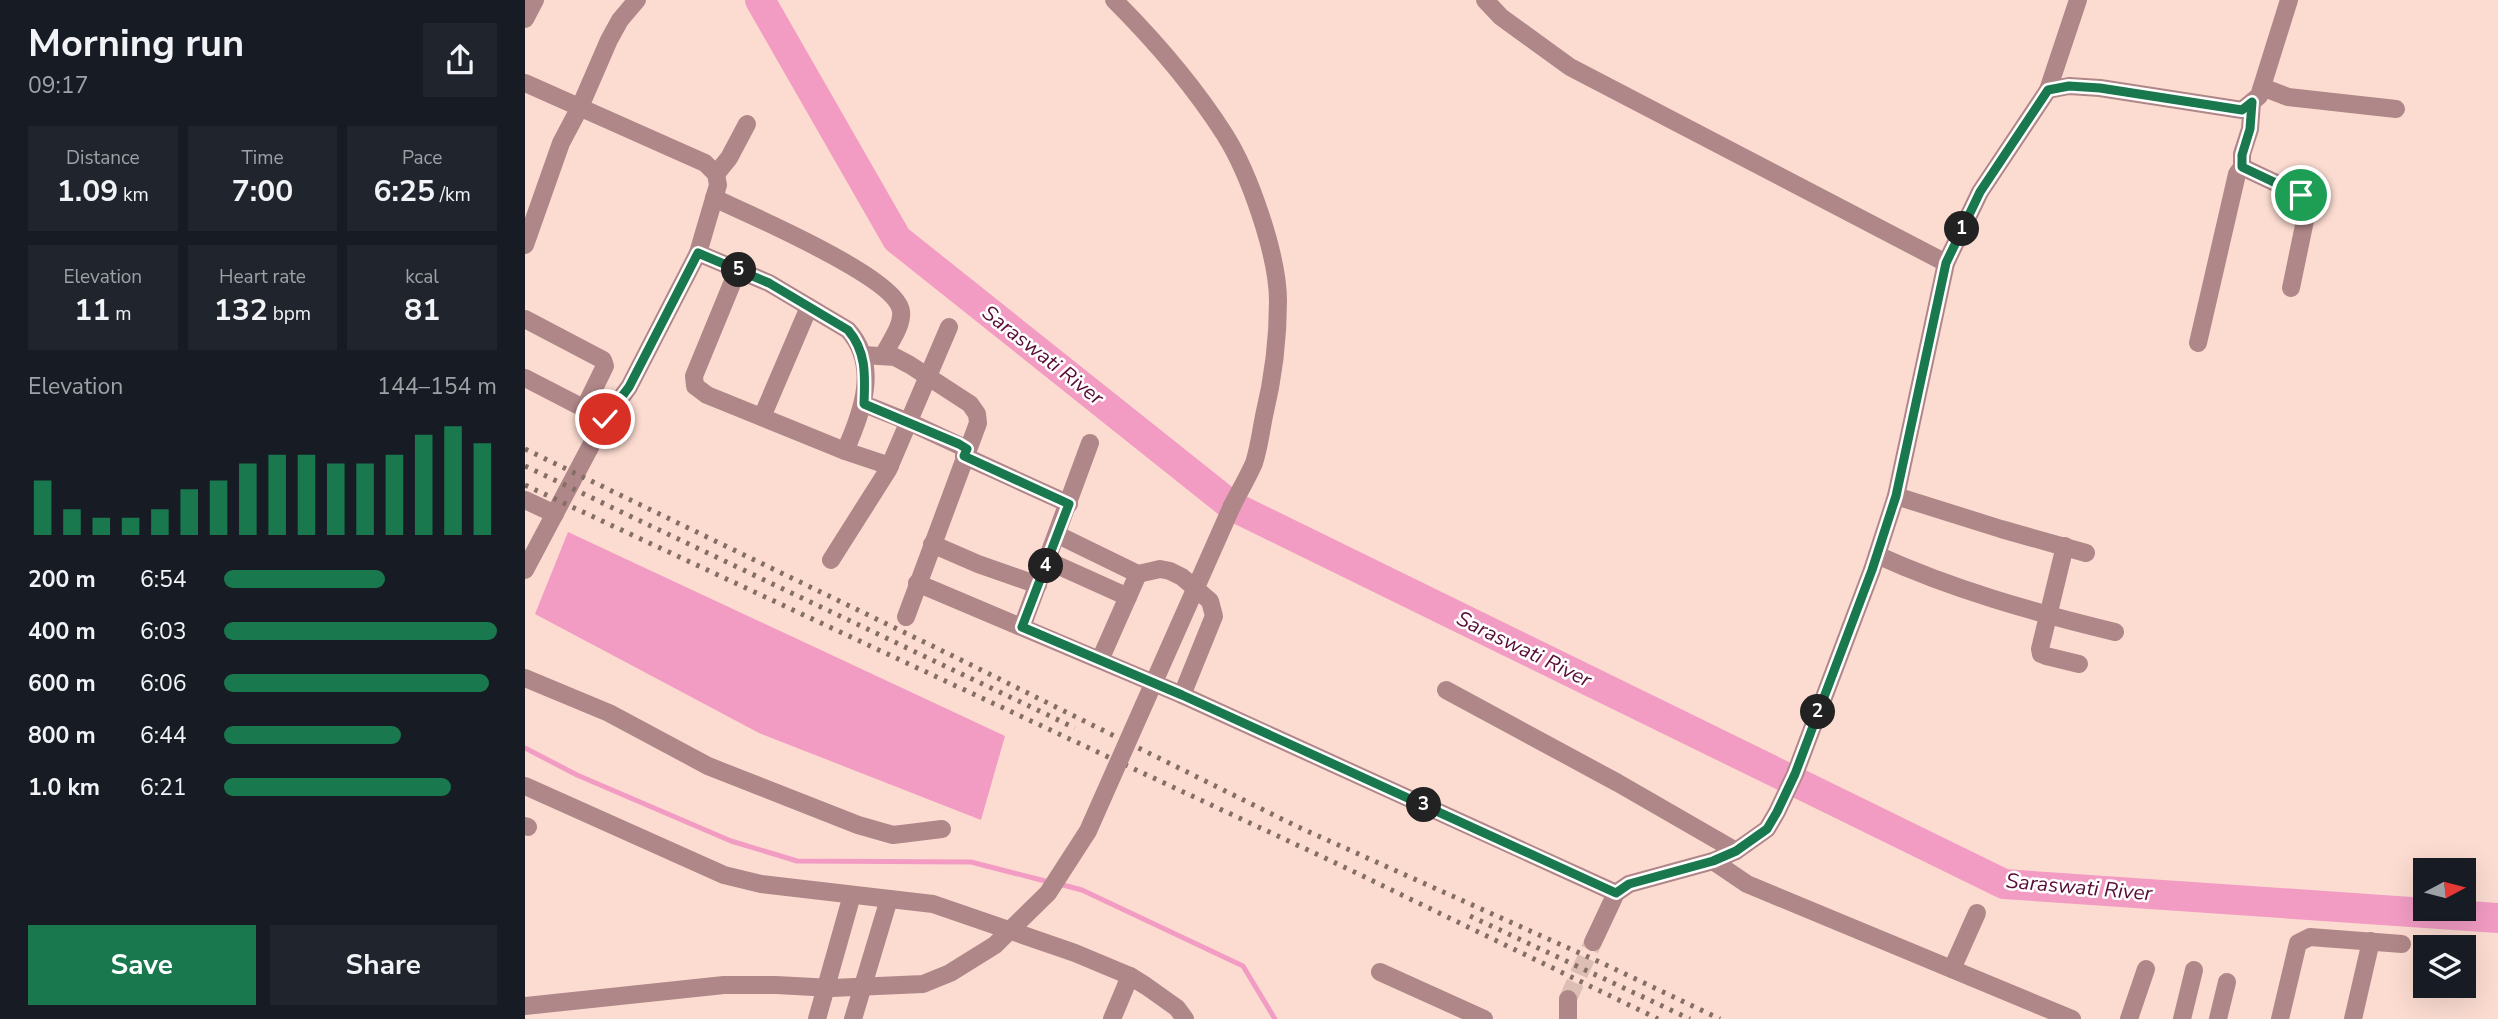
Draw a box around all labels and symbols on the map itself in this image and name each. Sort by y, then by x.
pin [2271,165,2331,225]
pin: 1 [1945,212,1979,246]
pin: 5 [721,252,757,288]
water label: Saraswati River [976,299,1110,412]
pin [575,389,635,449]
pin: 4 [1029,548,1063,584]
water label: Saraswati River [1452,604,1597,694]
pin: 2 [1801,694,1835,730]
pin: 3 [1406,788,1441,822]
north arrow [2413,858,2476,920]
water label: Saraswati River [2005,867,2154,907]

